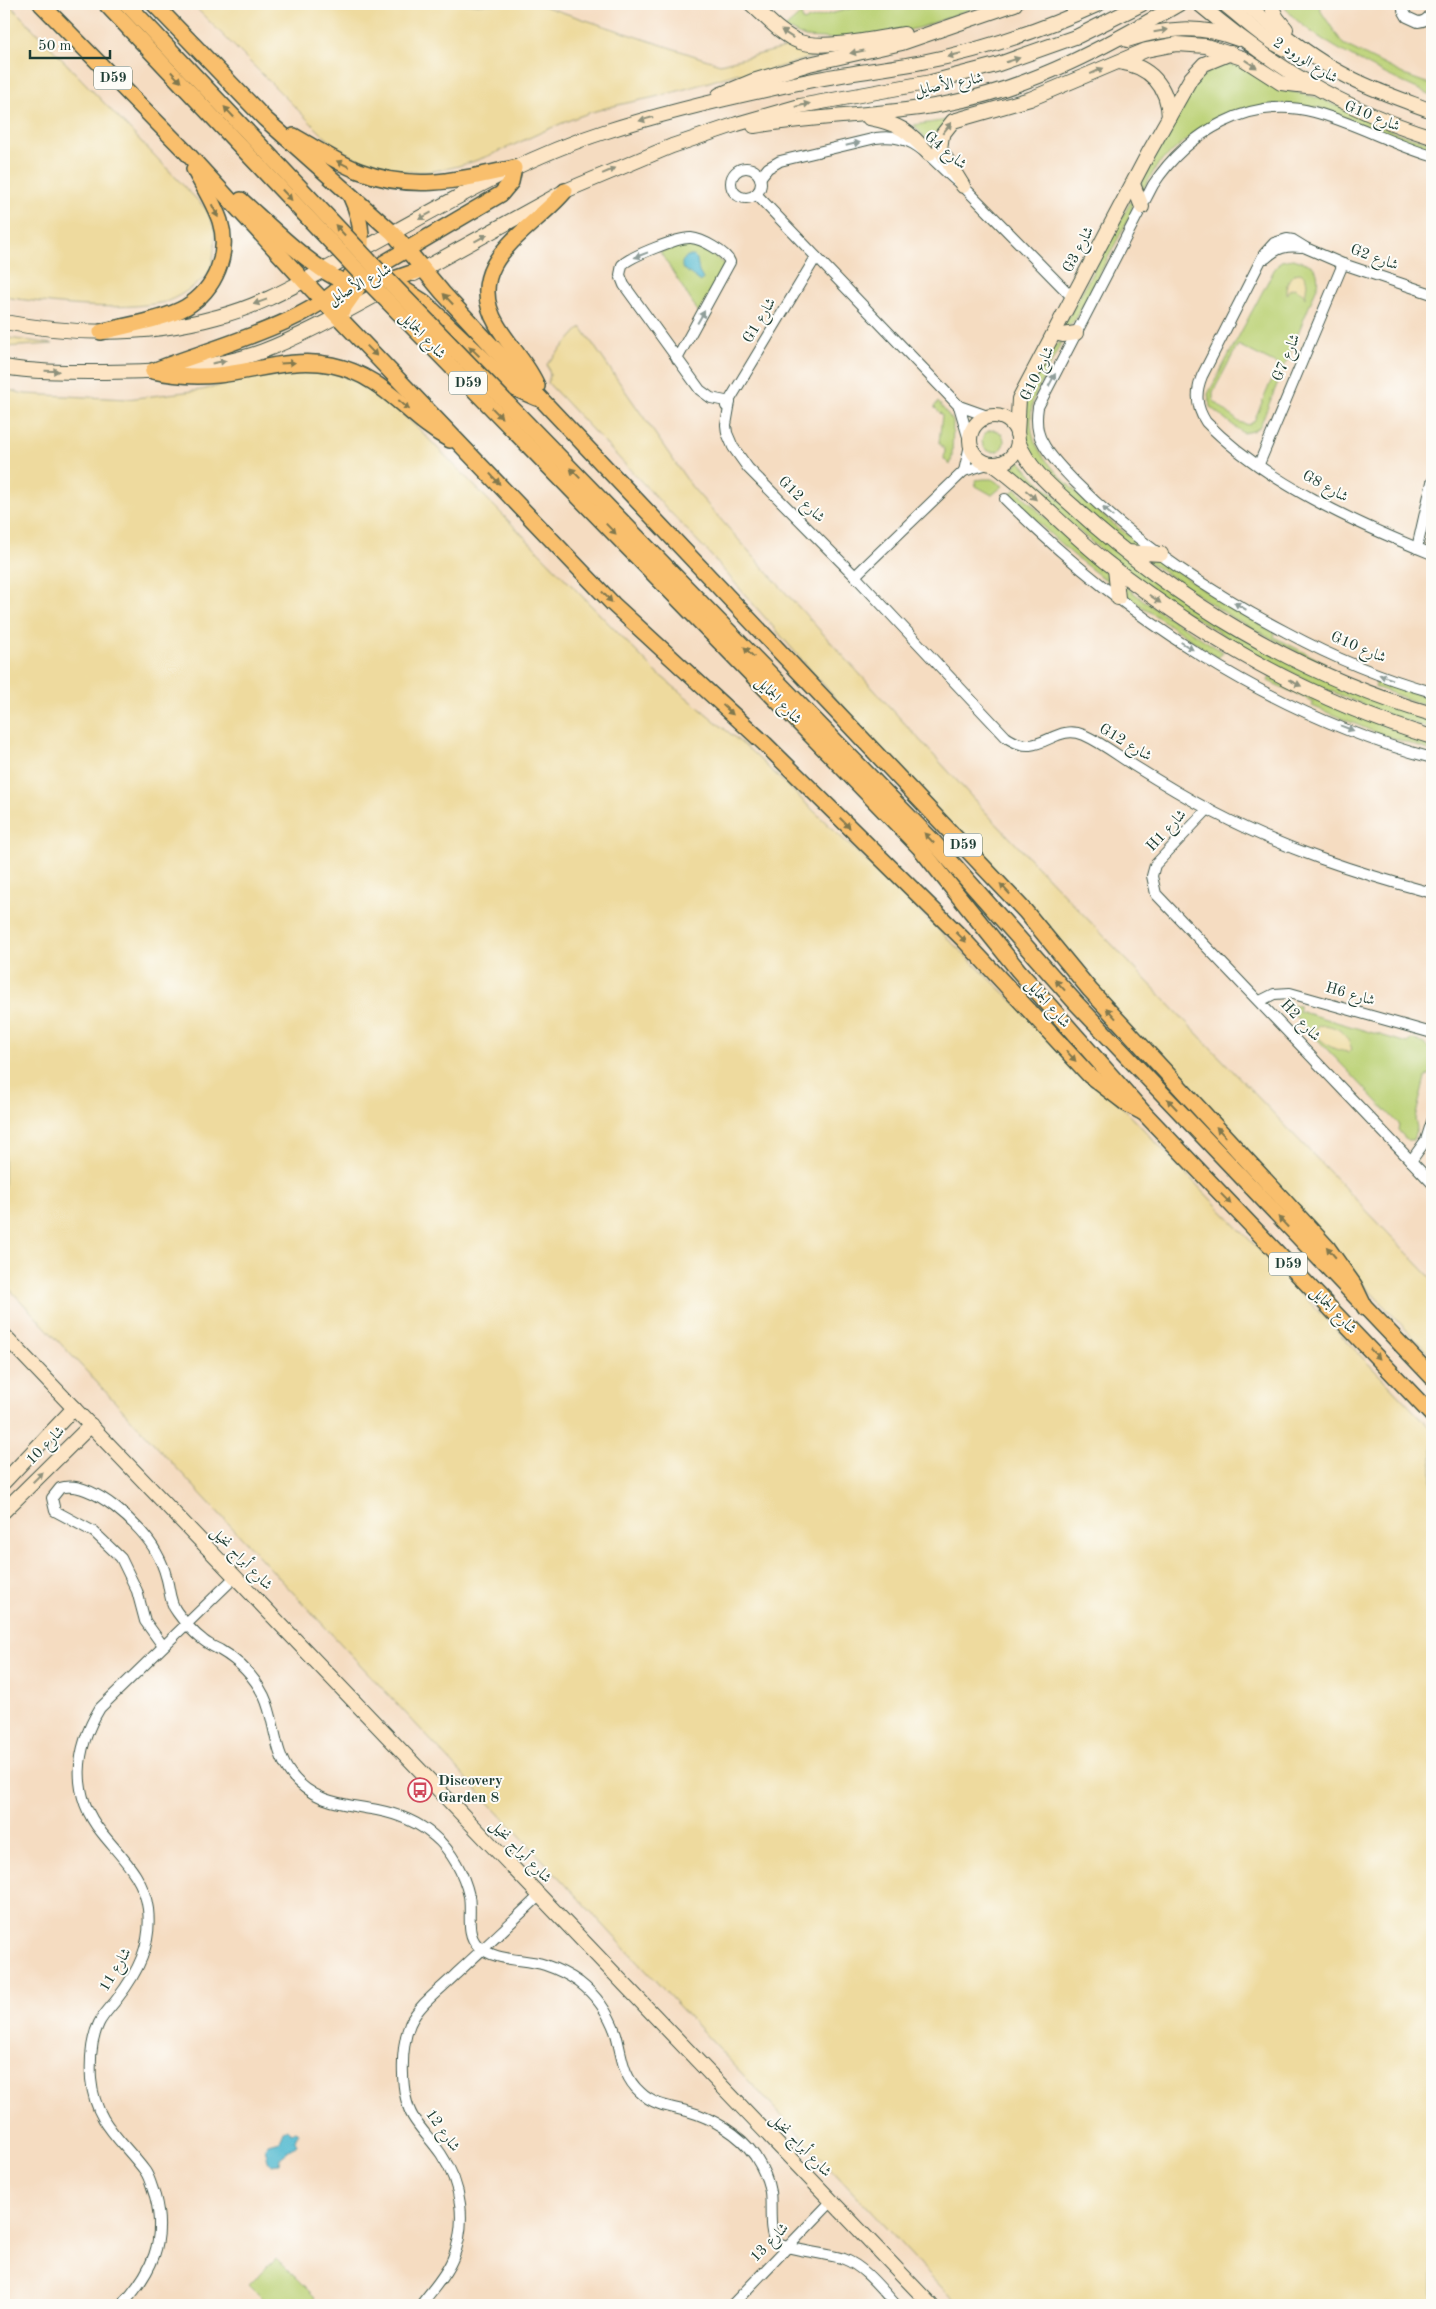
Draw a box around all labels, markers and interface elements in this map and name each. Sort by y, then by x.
one-way arrow [1154,26,1170,34]
scale bar [30,28,110,60]
one-way arrow [780,29,793,39]
street label: شارع الورود 2 [1268,35,1340,90]
text: 50 m [38,39,72,54]
one-way arrow [848,49,864,57]
one-way arrow [946,51,961,59]
one-way arrow [1005,55,1020,63]
one-way arrow [1244,59,1257,69]
road number: D59 [94,66,132,90]
street label: شارع الأصايل [912,66,985,103]
one-way arrow [1090,67,1104,75]
one-way arrow [170,71,182,83]
street label: G10 شارع [1341,99,1402,139]
one-way arrow [795,101,810,109]
one-way arrow [223,106,235,118]
one-way arrow [638,116,653,124]
one-way arrow [942,122,952,135]
street label: G4 شارع [919,129,969,176]
one-way arrow [845,139,860,147]
one-way arrow [336,160,351,168]
one-way arrow [602,166,616,174]
one-way arrow [281,189,293,201]
one-way arrow [211,204,219,218]
one-way arrow [419,211,432,220]
one-way arrow [334,225,346,237]
street label: G3 شارع [1061,225,1101,277]
one-way arrow [474,233,488,242]
street label: G2 شارع [1347,242,1400,277]
one-way arrow [633,251,648,259]
street label: شارع الأصايل [323,258,396,311]
one-way arrow [442,294,454,306]
street label: G1 شارع [741,296,783,348]
one-way arrow [252,298,267,306]
street label: شارع الجمايل [393,310,448,365]
one-way arrow [697,310,705,324]
street label: G7 شارع [1270,332,1307,385]
one-way arrow [366,344,378,356]
street label: G10 شارع [1018,344,1061,405]
one-way arrow [469,345,481,357]
one-way arrow [211,358,227,366]
one-way arrow [280,359,296,367]
one-way arrow [45,368,61,376]
road number: D59 [449,372,487,394]
one-way arrow [1047,374,1056,387]
one-way arrow [398,399,410,411]
one-way arrow [491,407,503,419]
one-way arrow [569,467,581,479]
street label: G8 شارع [1298,468,1350,509]
one-way arrow [489,473,501,485]
street label: G12 شارع [772,474,827,529]
one-way arrow [1025,489,1038,500]
one-way arrow [1102,507,1114,518]
one-way arrow [605,523,617,535]
one-way arrow [601,591,613,603]
one-way arrow [1148,594,1162,604]
one-way arrow [1233,602,1246,611]
street label: G10 شارع [1327,630,1388,670]
one-way arrow [1181,641,1194,650]
one-way arrow [743,646,755,658]
one-way arrow [1378,673,1393,681]
street label: شارع الجمايل [749,675,804,730]
one-way arrow [1287,678,1302,687]
one-way arrow [722,704,734,716]
street label: G12 شارع [1094,722,1154,768]
one-way arrow [1340,724,1355,732]
street label: H1 شارع [1144,807,1193,857]
one-way arrow [839,817,851,829]
one-way arrow [924,831,935,844]
road number: D59 [944,834,982,856]
one-way arrow [999,884,1011,896]
one-way arrow [955,931,967,943]
street label: شارع الجمايل [1019,977,1072,1034]
one-way arrow [1055,979,1066,992]
street label: H6 شارع [1322,981,1376,1013]
street label: H2 شارع [1274,997,1323,1047]
one-way arrow [1105,1006,1116,1019]
one-way arrow [1065,1049,1077,1061]
one-way arrow [1166,1098,1178,1110]
one-way arrow [1215,1127,1227,1139]
one-way arrow [1220,1192,1232,1204]
one-way arrow [1277,1216,1289,1228]
one-way arrow [1325,1246,1336,1259]
road number: D59 [1269,1252,1307,1276]
street label: شارع الجمايل [1304,1285,1359,1340]
one-way arrow [1369,1348,1381,1360]
street label: شارع 10 [24,1424,71,1471]
one-way arrow [32,1471,44,1483]
street label: شارع أبراج نخيل [205,1521,278,1596]
place label: Discovery Garden 8 [438,1774,503,1806]
bus stop icon: Discovery Garden 8 [407,1777,433,1803]
street label: شارع أبراج نخيل [484,1814,557,1889]
street label: شارع 11 [97,1946,138,1996]
street label: شارع 12 [419,2107,462,2157]
street label: شارع أبراج نخيل [764,2108,837,2183]
street label: شارع 13 [748,2221,795,2268]

